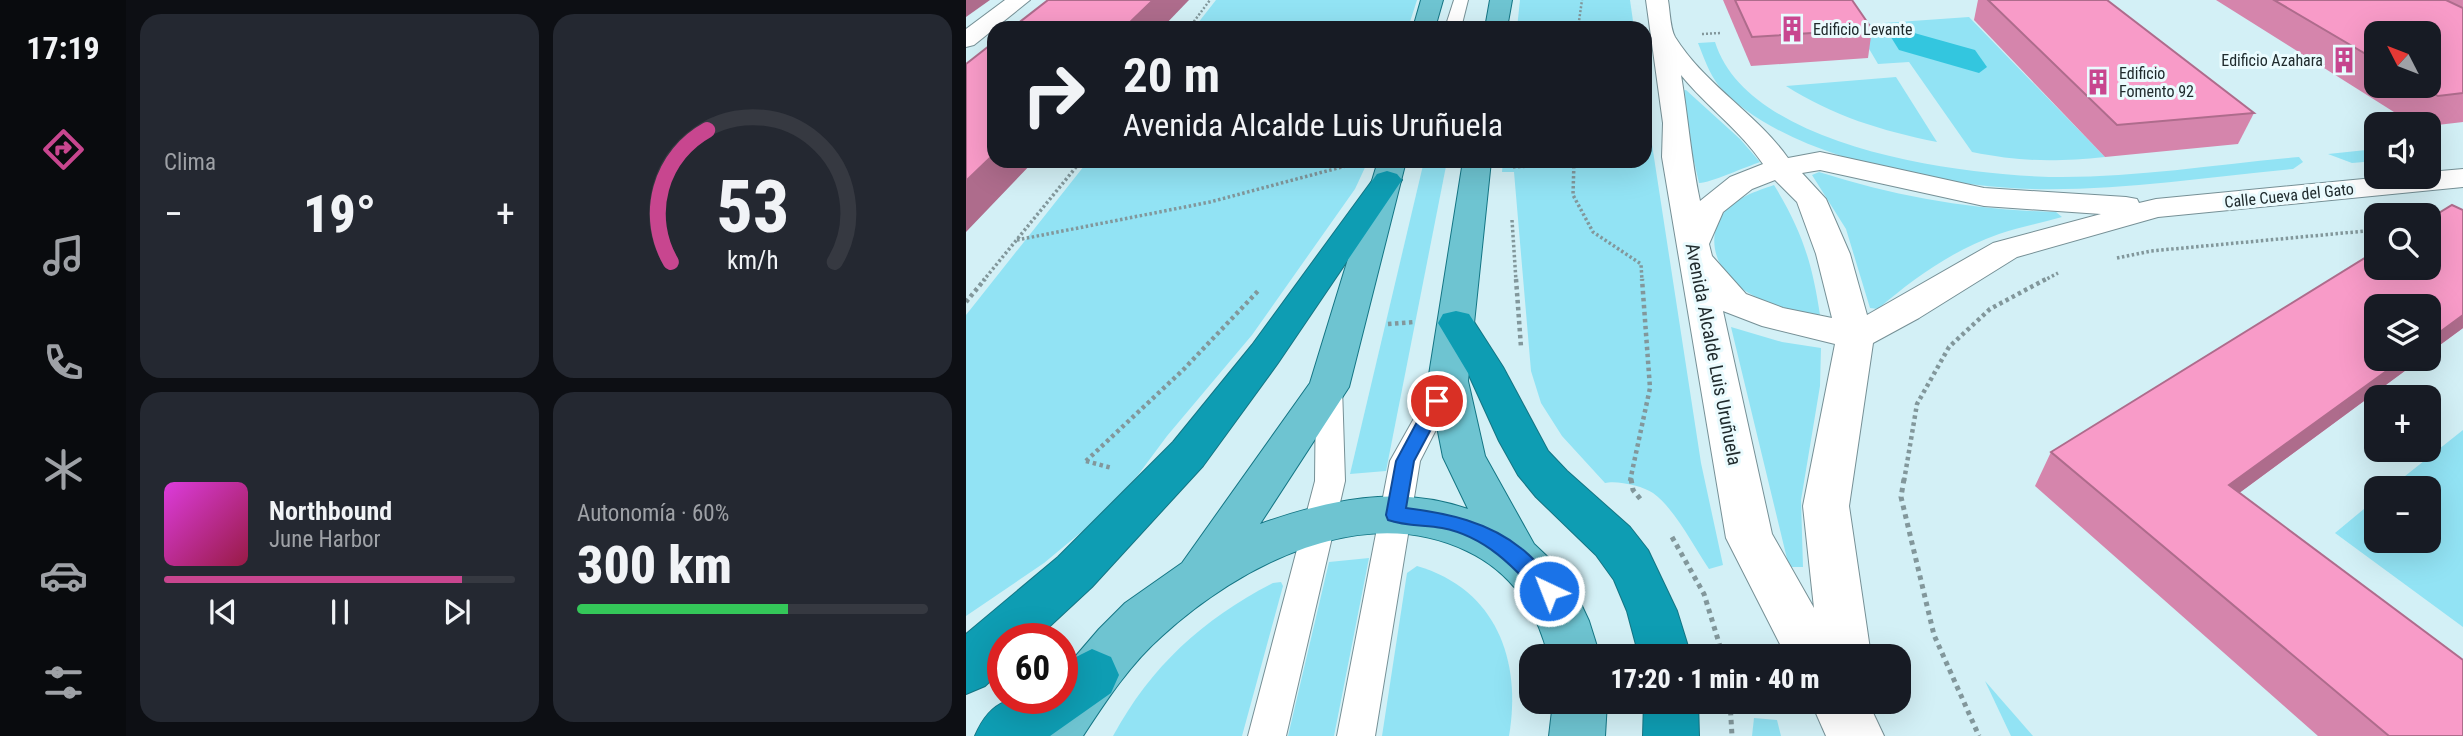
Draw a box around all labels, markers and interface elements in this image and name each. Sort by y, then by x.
building icon: Edificio Levante [1777,14,1807,44]
place label: Edificio Levante [1813,20,1912,39]
north arrow [2364,21,2441,98]
map controls [2364,21,2441,553]
text: 17:19 [26,29,100,67]
building icon: Edificio Azahara [2329,45,2359,75]
text: 20 m [1123,47,1220,104]
icon: right [1008,49,1099,140]
place label: Edificio Azahara [2221,51,2323,70]
place label: Edificio Fomento 92 [2119,64,2194,101]
building icon: Edificio Fomento 92 [2083,67,2113,97]
text: Avenida Alcalde Luis Uruñuela [1123,106,1503,144]
button: sound [2364,112,2441,189]
icon: directions [39,125,88,174]
text: Clima [164,149,216,176]
text: 53 [716,164,789,250]
street label: Calle Cueva del Gato [2223,179,2355,212]
text: 19° [303,184,376,245]
text: − [164,192,183,236]
text: + [496,192,515,236]
button: search [2364,203,2441,280]
icon: music [39,231,88,280]
street label: Avenida Alcalde Luis Uruñuela [1681,241,1746,467]
text: km/h [727,246,778,275]
button: layers [2364,294,2441,371]
icon: phone [39,338,88,387]
pin [1407,371,1467,431]
icon: arrive [1418,382,1456,420]
button: + [2364,385,2441,462]
icon: climate [39,445,88,494]
button: − [2364,476,2441,553]
text: Northbound [269,496,392,526]
text: Autonomía · 60% [577,500,729,527]
text: June Harbor [269,526,381,553]
text: 300 km [577,535,732,596]
icon: car [39,551,88,600]
position arrow [1512,554,1586,628]
icon: previous [204,593,242,631]
icon: pause [321,593,359,631]
icon: next [438,593,476,631]
speed limit sign: 60 [987,623,1078,714]
icon: filters [39,658,88,707]
text: 17:20 · 1 min · 40 m [1610,664,1820,694]

